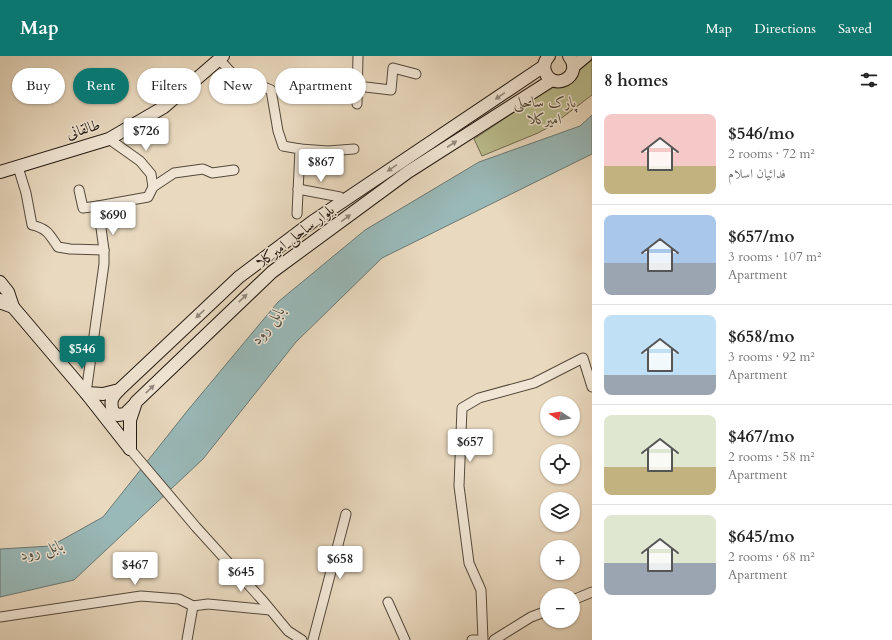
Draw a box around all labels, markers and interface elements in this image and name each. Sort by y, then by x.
text: Map [20,15,59,41]
text: Map [706,19,732,38]
text: Directions [754,19,816,38]
text: Saved [838,19,872,38]
chip: Buy [12,68,65,104]
chip: Rent [73,68,129,104]
chip: Filters [137,68,201,104]
chip: New [209,68,267,104]
chip: Apartment [275,68,366,104]
text: 8 homes [604,69,668,92]
icon: filters [858,69,880,91]
one-way arrow [495,92,505,100]
park label: پارک ساحلی امیرکلا [513,92,578,129]
street label: طالقانی [63,114,103,144]
pin: $726 [122,118,170,152]
text: $726 [133,122,159,140]
text: $546/mo [728,122,794,145]
icon: home [636,130,684,178]
one-way arrow [447,140,457,148]
text: 2 rooms · 72 m² [728,145,815,163]
pin: $867 [297,149,345,183]
text: $867 [308,153,334,171]
one-way arrow [386,164,397,171]
text: فدائیان اسلام [728,165,786,183]
street label: بلوار ساحلی امیرکلا [252,200,339,273]
pin: $690 [89,202,137,236]
text: $690 [100,206,126,224]
one-way arrow [340,214,351,222]
text: $657/mo [728,225,794,248]
icon: home [636,231,684,279]
text: 3 rooms · 107 m² [728,248,821,266]
text: Apartment [728,266,787,284]
one-way arrow [238,293,248,303]
water label: بابل رود [246,301,290,349]
one-way arrow [195,310,205,319]
text: $658/mo [728,325,794,348]
icon: home [636,331,684,379]
pin: $546 [58,336,106,370]
text: $546 [69,340,95,358]
text: 3 rooms · 92 m² [728,348,815,366]
text: Apartment [728,366,787,384]
one-way arrow [145,384,155,393]
north arrow [540,396,580,436]
map controls [540,396,580,628]
text: $467/mo [728,425,794,448]
pin: $657 [446,429,494,463]
icon: home [636,431,684,479]
text: $657 [457,433,483,451]
button: locate [540,444,580,484]
text: 2 rooms · 58 m² [728,448,815,466]
text: Apartment [728,466,787,484]
button: layers [540,492,580,532]
text: $645/mo [728,525,794,548]
icon: home [636,531,684,579]
water label: بابل رود [18,534,66,566]
button: + [540,540,580,580]
pin: $658 [316,546,364,580]
text: 2 rooms · 68 m² [728,548,815,566]
text: $658 [327,550,353,568]
pin: $467 [111,552,159,586]
text: $467 [122,556,148,574]
pin: $645 [217,559,265,593]
text: $645 [228,563,254,581]
text: Apartment [728,566,787,584]
button: − [540,588,580,628]

